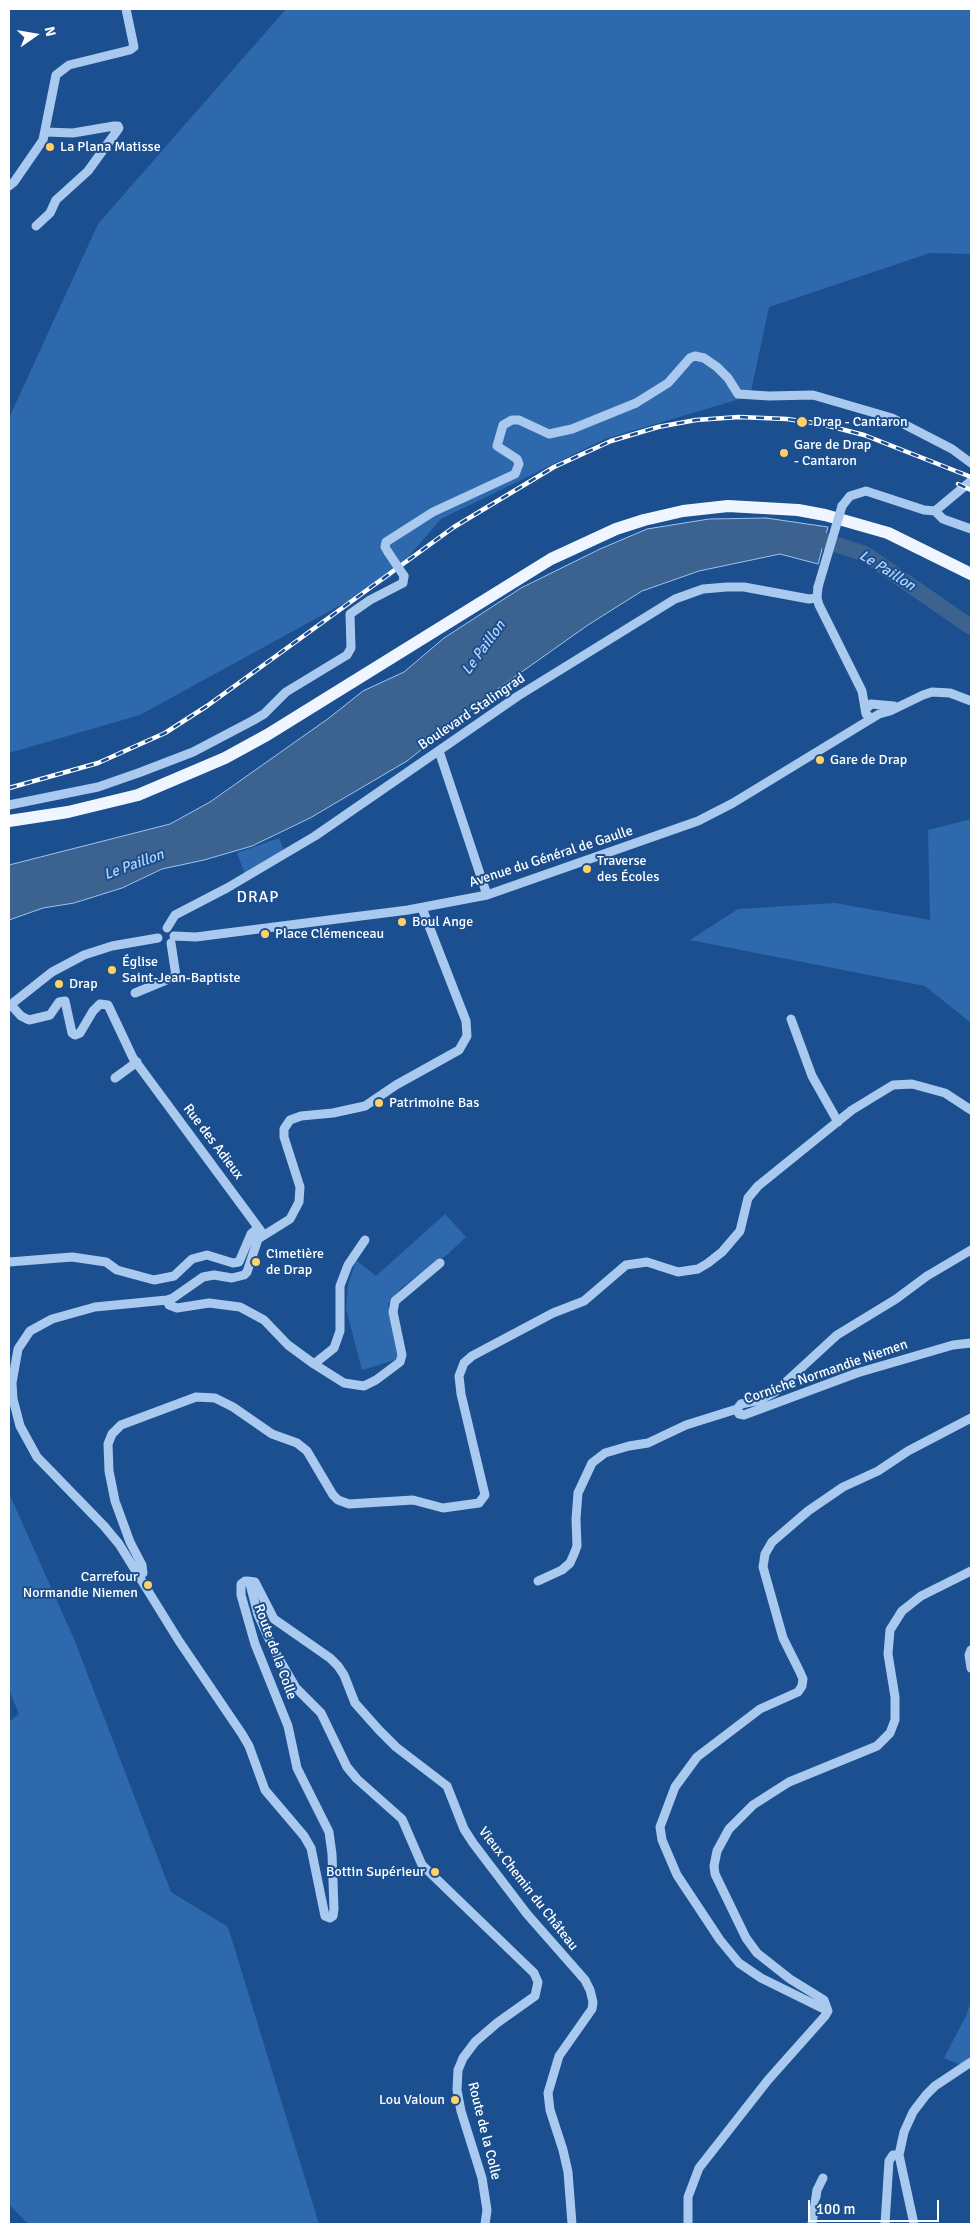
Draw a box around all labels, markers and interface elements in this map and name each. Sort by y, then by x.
north arrow [10,10,60,60]
text: N [41,25,59,38]
place label: La Plana Matisse [60,139,161,155]
marker: La Plana Matisse [44,141,56,153]
place label: Drap - Cantaron [813,414,908,430]
marker: Drap - Cantaron [795,415,809,429]
place label: Gare de Drap - Cantaron [794,437,871,470]
marker: Gare de Drap - Cantaron [778,447,790,459]
water label: Le Paillon [856,547,918,595]
water label: Le Paillon [458,617,510,679]
street label: Boulevard Stalingrad [415,670,529,754]
place label: Gare de Drap [830,752,907,768]
marker: Gare de Drap [814,754,826,766]
street label: Avenue du Général de Gaulle [467,823,635,891]
water label: Le Paillon [102,846,166,884]
place label: Traverse des Écoles [597,853,659,886]
marker: Traverse des Écoles [581,863,593,875]
district label: DRAP [236,888,280,908]
place label: Boul Ange [412,914,473,930]
marker: Boul Ange [396,916,408,928]
place label: Place Clémenceau [275,926,384,942]
marker: Place Clémenceau [259,928,271,940]
place label: Église Saint-Jean-Baptiste [122,954,240,986]
marker: Église Saint-Jean-Baptiste [106,964,118,976]
place label: Drap [69,976,98,992]
marker: Drap [53,978,65,990]
place label: Patrimoine Bas [389,1095,479,1111]
marker: Patrimoine Bas [373,1097,385,1109]
street label: Rue des Adieux [179,1101,247,1183]
place label: Cimetière de Drap [266,1246,324,1278]
marker: Cimetière de Drap [250,1256,262,1268]
street label: Corniche Normandie Niemen [742,1336,910,1408]
place label: Carrefour Normandie Niemen [23,1569,138,1601]
marker: Carrefour Normandie Niemen [142,1579,154,1591]
street label: Route de la Colle [250,1602,300,1702]
street label: Vieux Chemin du Château [474,1824,582,1954]
place label: Bottin Supérieur [326,1864,425,1880]
marker: Bottin Supérieur [429,1866,441,1878]
street label: Route de la Colle [464,2080,504,2182]
place label: Lou Valoun [379,2092,445,2108]
marker: Lou Valoun [449,2094,461,2106]
scale bar [810,2190,941,2222]
text: 100 m [816,2200,856,2218]

